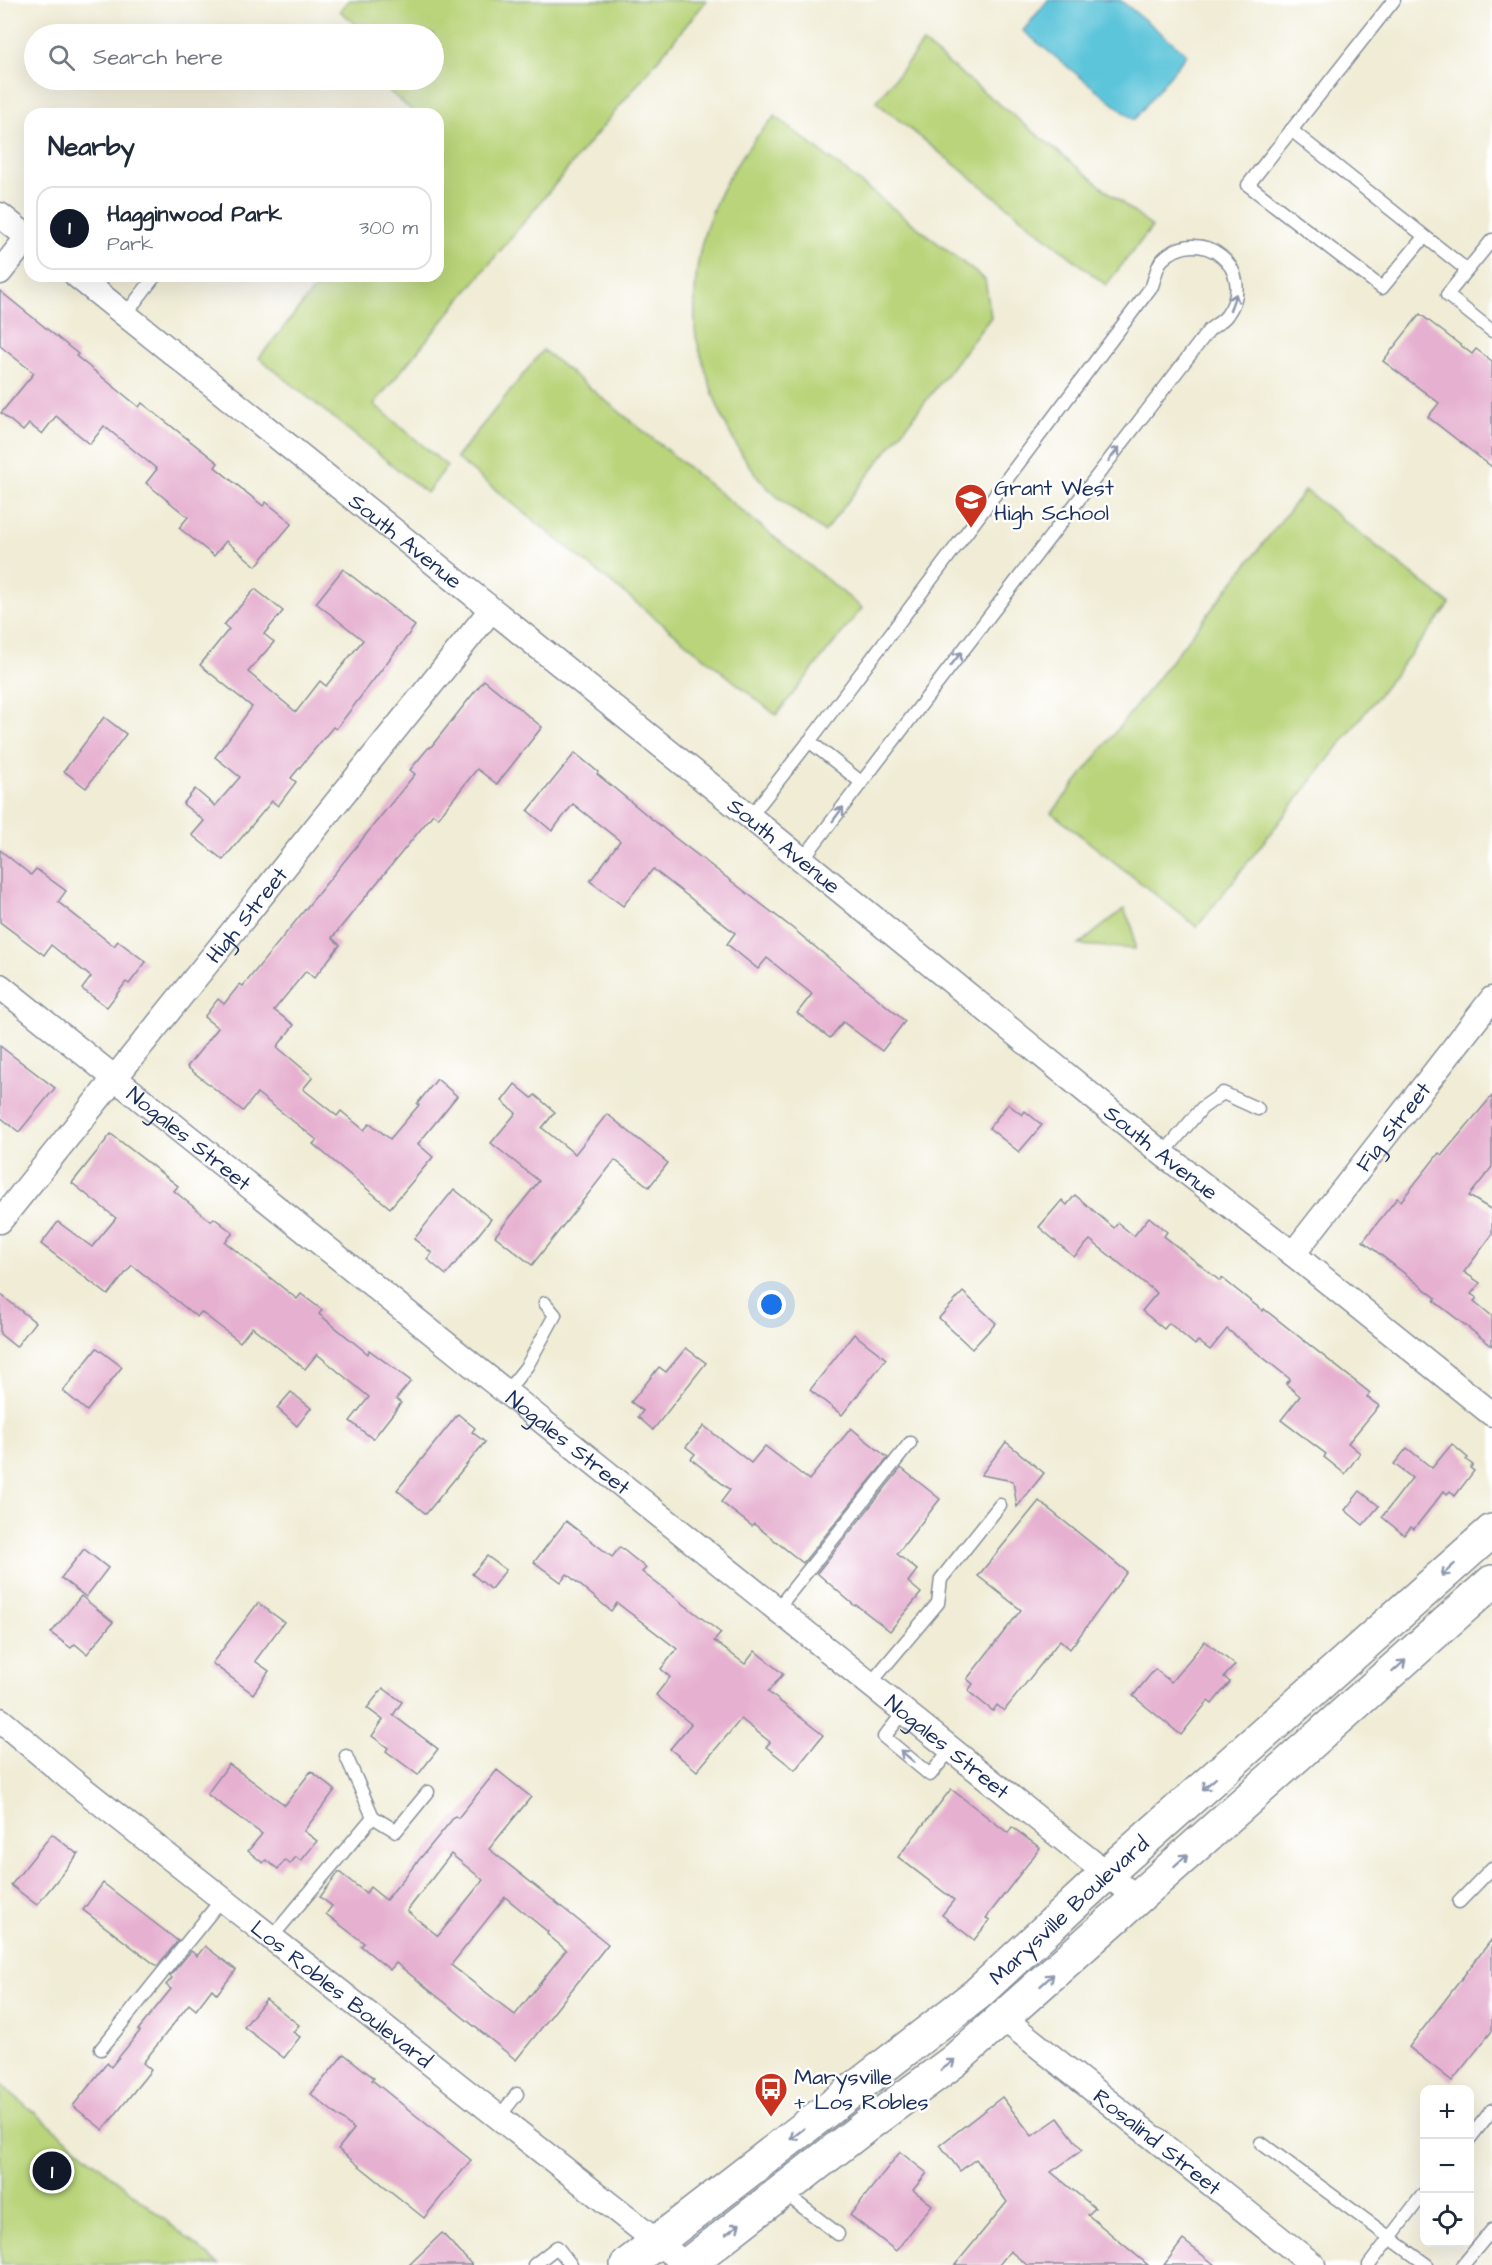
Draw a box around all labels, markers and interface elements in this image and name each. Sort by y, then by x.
search box [24,24,444,90]
icon: search [45,41,78,74]
text: Search here [93,42,223,73]
text: Nearby [48,129,135,165]
text: Hagginwood Park [107,199,282,230]
text: 1 [68,214,71,242]
text: 300 m [359,214,418,242]
text: Park [107,230,153,258]
one-way arrow [1228,293,1239,311]
one-way arrow [1107,447,1120,463]
place label: Grant West High School [994,473,1114,530]
school or university icon: Grant West High School [953,482,989,529]
street label: South Avenue [342,486,468,597]
one-way arrow [950,651,963,667]
street label: South Avenue [720,791,847,902]
one-way arrow [831,806,844,822]
street label: High Street [199,861,296,970]
street label: Fig Street [1349,1076,1439,1179]
street label: Nogales Street [120,1080,258,1199]
street label: South Avenue [1097,1098,1224,1208]
your location [757,1290,786,1319]
street label: Nogales Street [499,1384,637,1503]
one-way arrow [1441,1563,1456,1577]
one-way arrow [1391,1659,1406,1673]
street label: Nogales Street [878,1688,1016,1807]
one-way arrow [899,1750,915,1763]
one-way arrow [1202,1777,1217,1791]
street label: Marysville Boulevard [982,1829,1156,1992]
one-way arrow [1173,1853,1188,1867]
street label: Los Robles Boulevard [244,1913,439,2076]
one-way arrow [1039,1973,1054,1987]
one-way arrow [940,2059,956,2072]
place label: Marysville + Los Robles [794,2062,929,2118]
bus stop icon: Marysville + Los Robles [753,2071,789,2118]
street label: Rosalind Street [1086,2082,1228,2203]
map controls [1420,2085,1474,2247]
button: + [1420,2085,1474,2139]
one-way arrow [789,2128,805,2141]
button: − [1420,2139,1474,2193]
pin: 1 [32,2148,72,2194]
button: locate [1420,2193,1474,2247]
one-way arrow [725,2223,741,2235]

